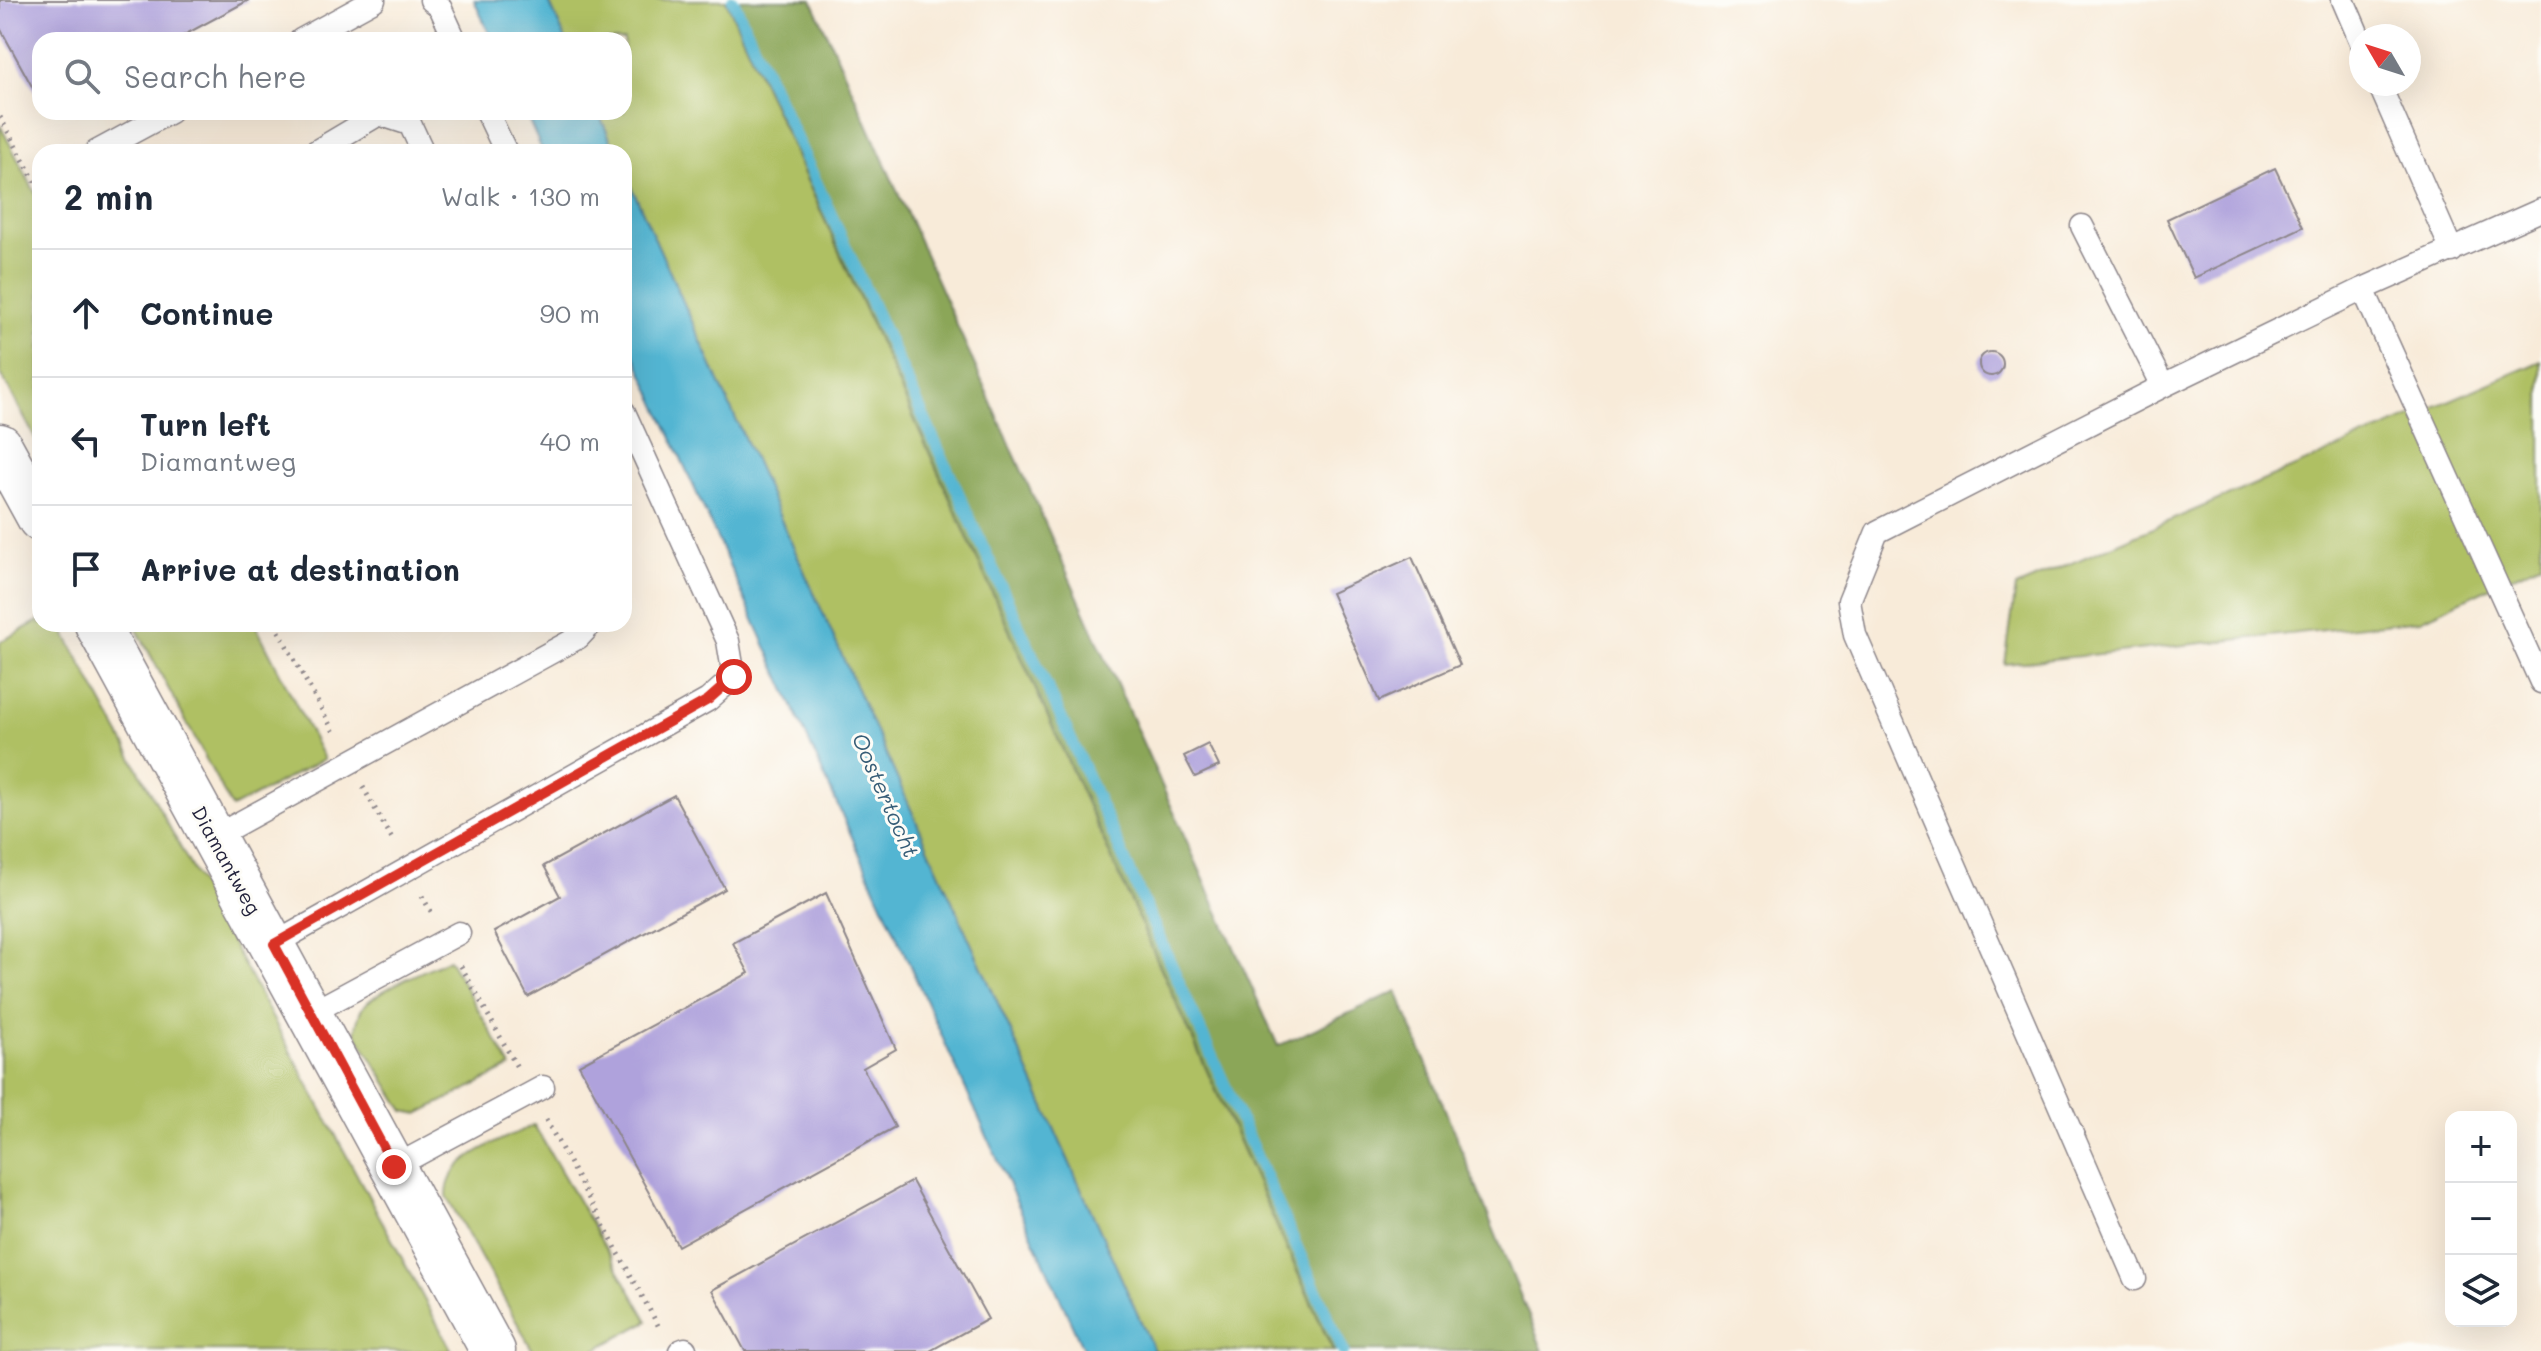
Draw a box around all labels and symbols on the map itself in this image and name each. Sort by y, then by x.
north arrow [2349,24,2421,96]
route start [716,659,752,695]
water label: Oostertocht [846,728,926,862]
street label: Diamantweg [187,801,267,919]
route end [376,1149,412,1185]

